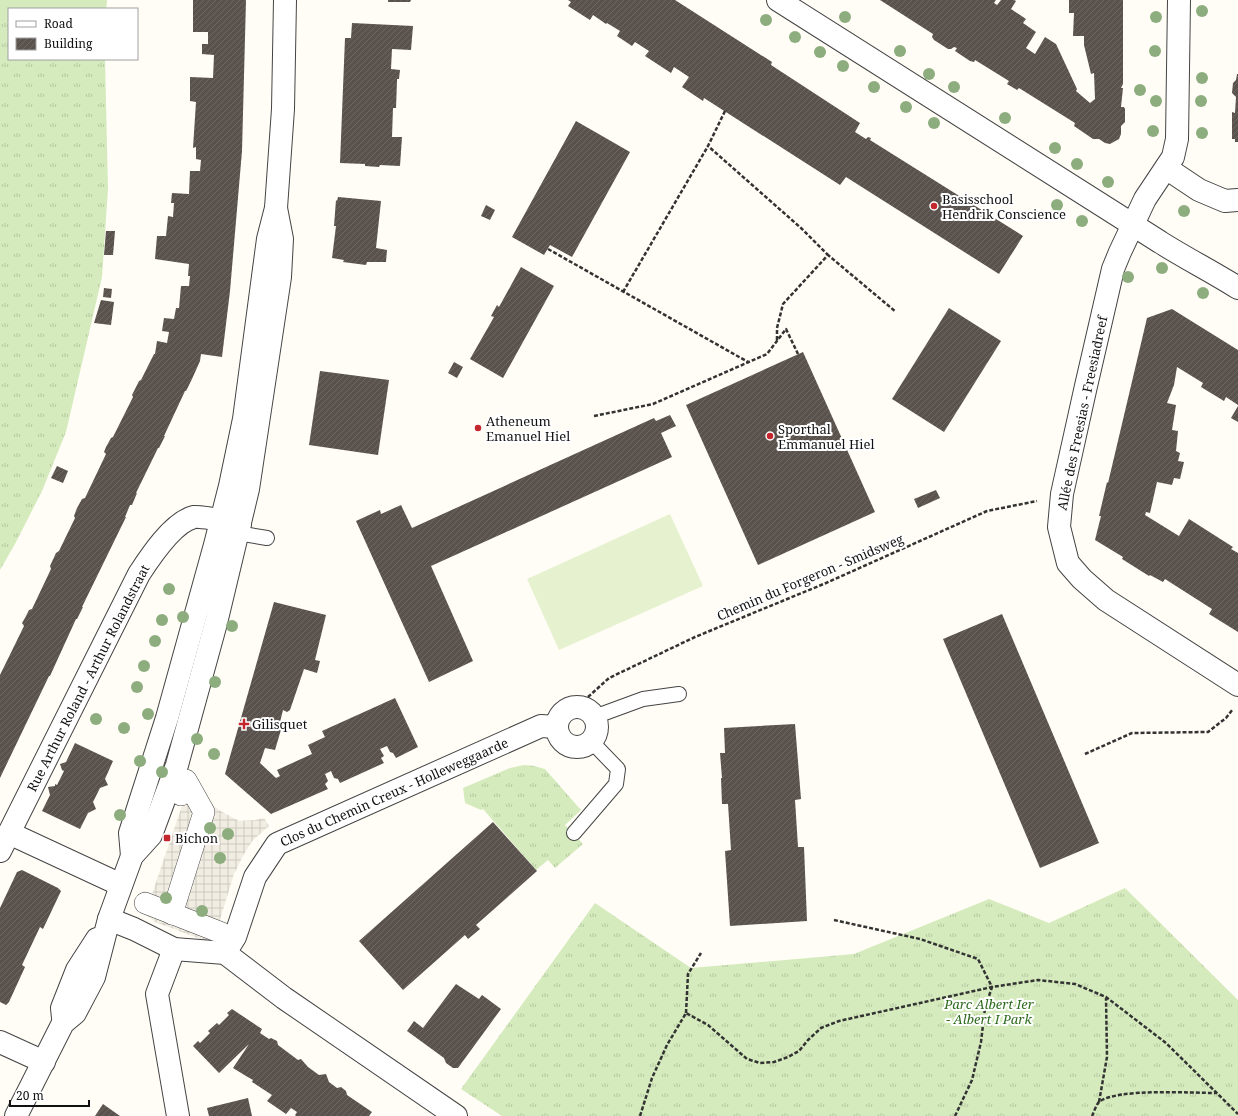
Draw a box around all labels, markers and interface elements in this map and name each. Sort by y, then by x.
legend [8,8,138,60]
text: Road [44,15,74,32]
text: Building [44,35,93,52]
place label: Basisschool Hendrik Conscience [942,190,1066,223]
marker: Basisschool Hendrik Conscience [929,201,939,211]
street label: Allée des Freesias - Freesiadreef [1053,313,1112,512]
place label: Atheneum Emanuel Hiel [486,412,570,445]
place label: Sporthal Emmanuel Hiel [778,420,874,453]
marker: Atheneum Emanuel Hiel [473,423,483,433]
marker: Sporthal Emmanuel Hiel [765,431,775,441]
street label: Chemin du Forgeron - Smidsweg [714,529,906,625]
street label: Rue Arthur Roland - Arthur Rolandstraat [23,561,154,795]
place label: Gilisquet [252,715,308,733]
marker: Gilisquet [239,719,249,729]
street label: Clos du Chemin Creux - Holleweggaarde [277,733,511,851]
place label: Bichon [175,829,219,847]
marker: Bichon [162,833,172,843]
park label: Parc Albert Ier - Albert I Park [943,995,1035,1028]
scale bar [10,1082,89,1108]
text: 20 m [16,1087,44,1104]

